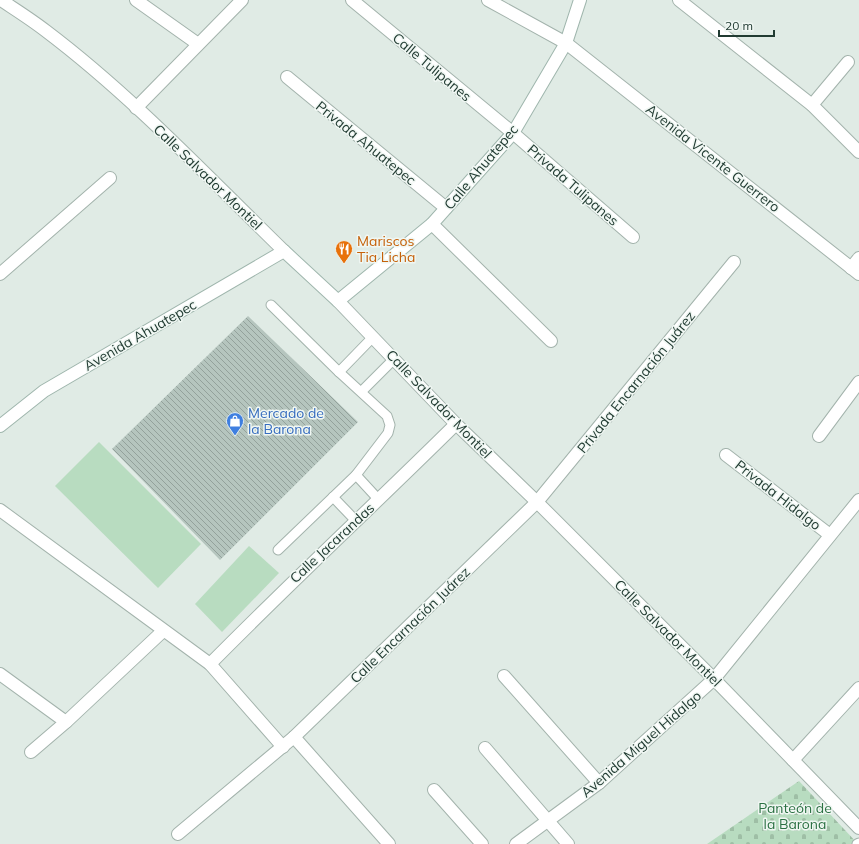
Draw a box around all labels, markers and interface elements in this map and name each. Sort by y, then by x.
scale bar [719,12,774,38]
text: 20 m [725,18,753,33]
street label: Calle Tulipanes [389,29,475,105]
street label: Privada Ahuatepec [312,97,420,189]
street label: Avenida Vicente Guerrero [642,100,784,216]
street label: Calle Salvador Montiel [150,120,266,234]
street label: Calle Ahuatepec [440,121,522,213]
street label: Privada Tulipanes [524,140,622,230]
place label: Mariscos Tia Licha [357,232,415,266]
restaurant icon: Mariscos Tia Licha [334,239,354,264]
street label: Avenida Ahuatepec [80,295,200,375]
street label: Privada Encarnación Juárez [573,307,699,457]
street label: Calle Salvador Montiel [382,346,496,462]
place label: Mercado de la Barona [248,404,324,438]
shop icon: Mercado de la Barona [225,411,245,436]
street label: Privada Hidalgo [731,456,825,534]
street label: Calle Jacarandas [286,499,378,587]
street label: Calle Encarnación Juárez [346,563,474,687]
street label: Calle Salvador Montiel [611,576,725,690]
street label: Avenida Miguel Hidalgo [577,687,705,801]
park label: Panteón de la Barona [758,799,832,833]

